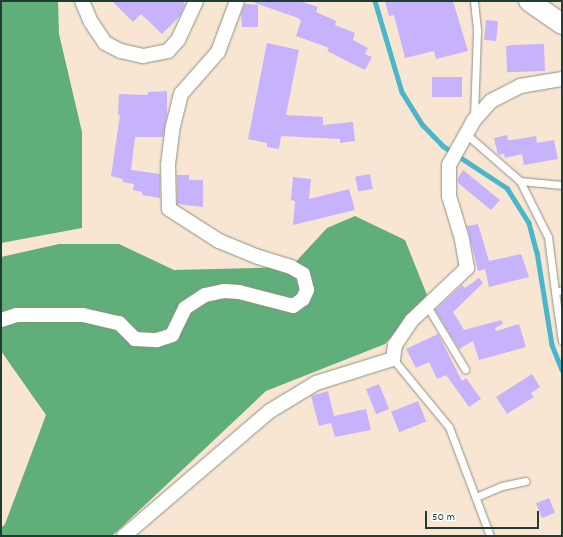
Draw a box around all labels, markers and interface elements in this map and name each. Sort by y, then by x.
scale bar [427,503,541,529]
text: 50 m [432,509,455,526]

